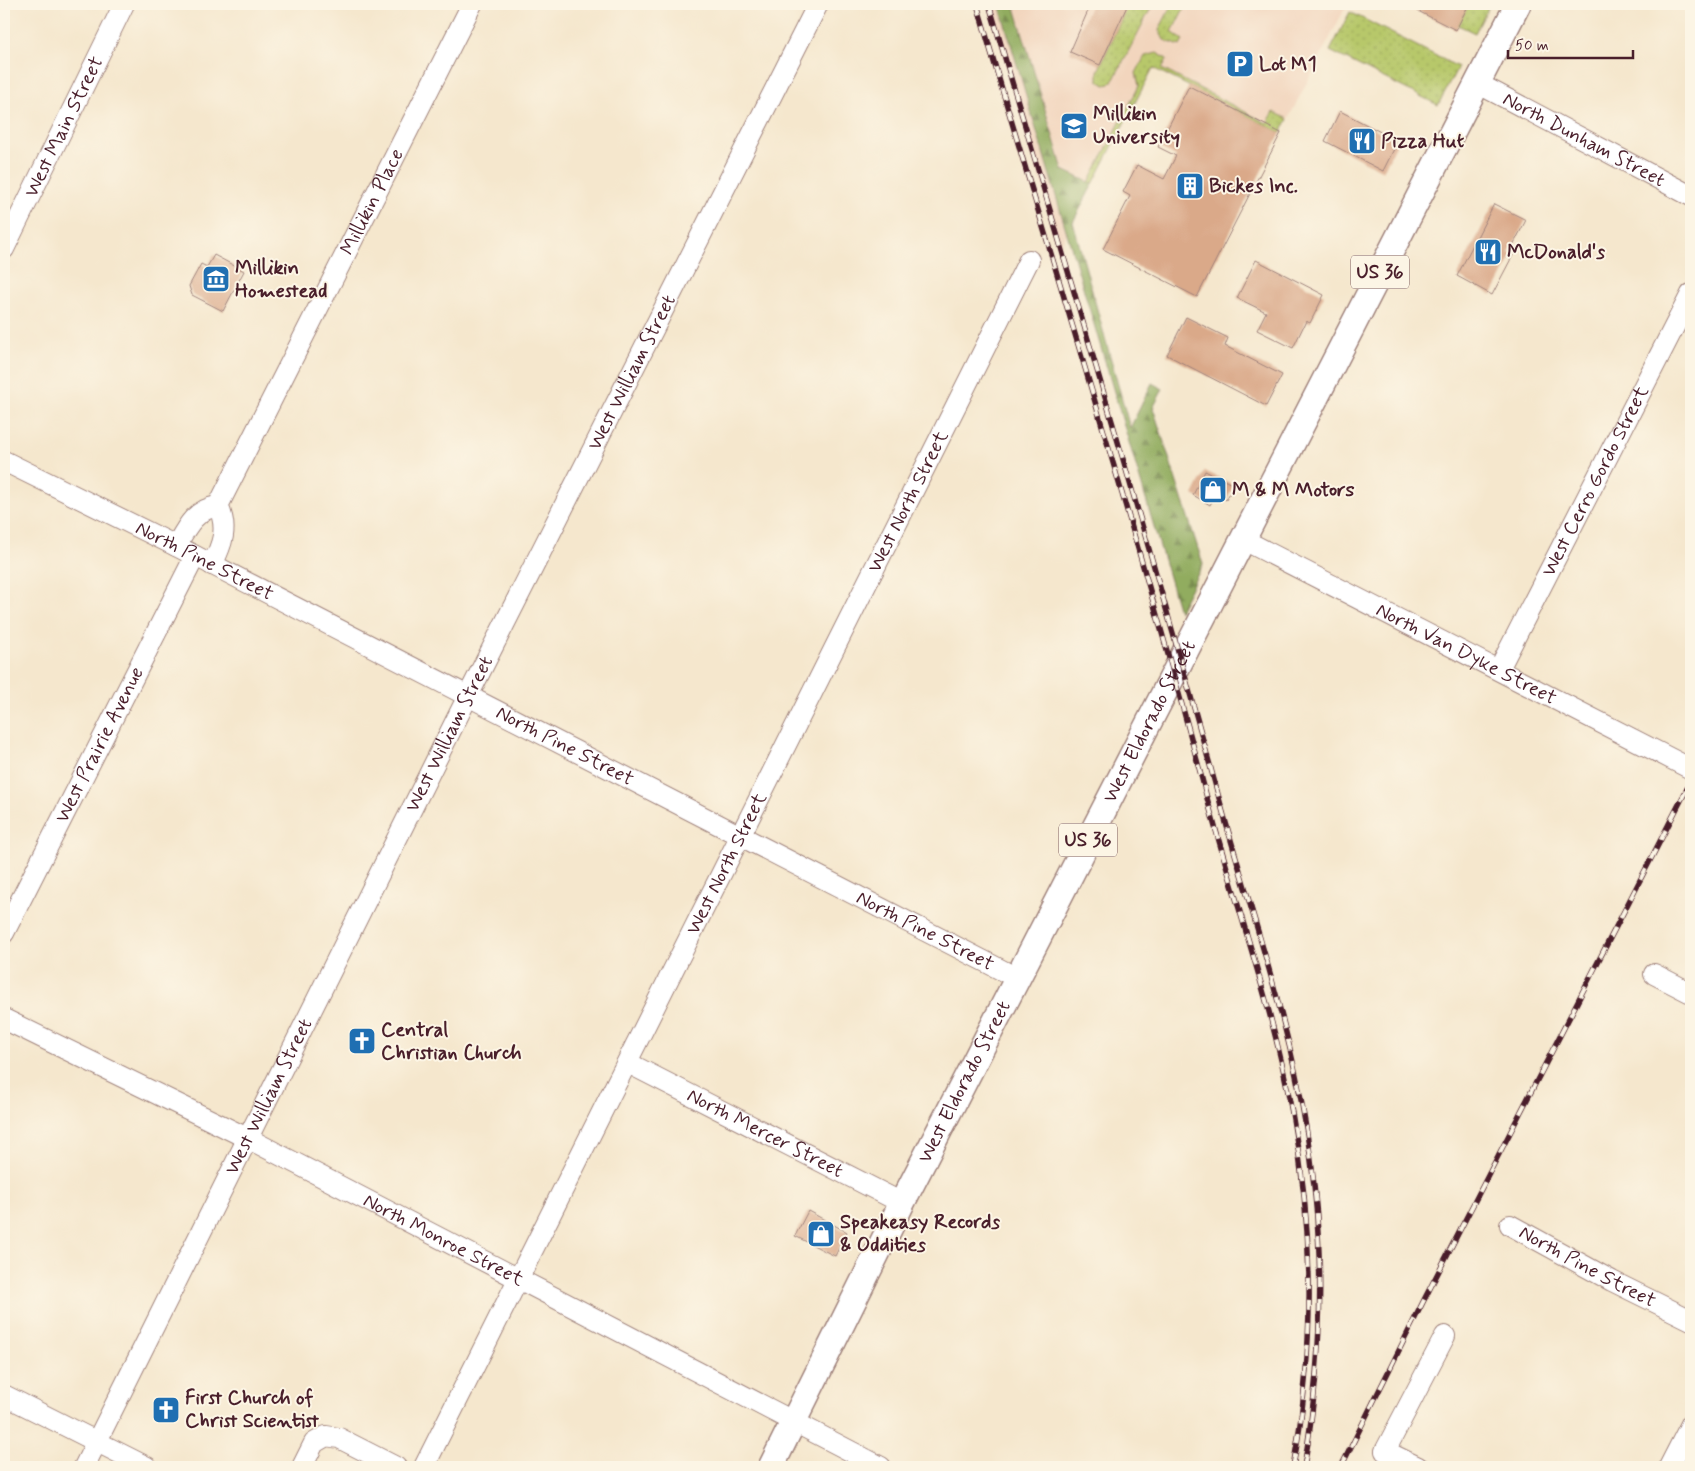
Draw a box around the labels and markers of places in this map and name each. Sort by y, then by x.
parking icon: Lot M1 [1225,49,1255,79]
place label: Lot M1 [1259,51,1317,78]
place label: Millikin University [1093,101,1180,151]
school or university icon: Millikin University [1059,111,1089,141]
restaurant icon: Pizza Hut [1347,126,1377,156]
place label: Pizza Hut [1381,128,1465,155]
building icon: Bickes Inc. [1175,171,1205,201]
place label: Bickes Inc. [1209,173,1298,200]
restaurant icon: McDonald's [1473,237,1503,267]
place label: McDonald's [1507,239,1605,266]
place label: Millikin Homestead [235,255,327,305]
museum icon: Millikin Homestead [201,264,231,294]
shop icon: M & M Motors [1198,475,1228,505]
place label: M & M Motors [1232,477,1355,504]
place label: Central Christian Church [381,1017,522,1067]
church icon: Central Christian Church [347,1026,377,1056]
place label: Speakeasy Records & Oddities [840,1209,1000,1259]
shop icon: Speakeasy Records & Oddities [806,1219,836,1249]
place label: First Church of Christ Scientist [185,1385,319,1435]
church icon: First Church of Christ Scientist [151,1395,181,1425]

